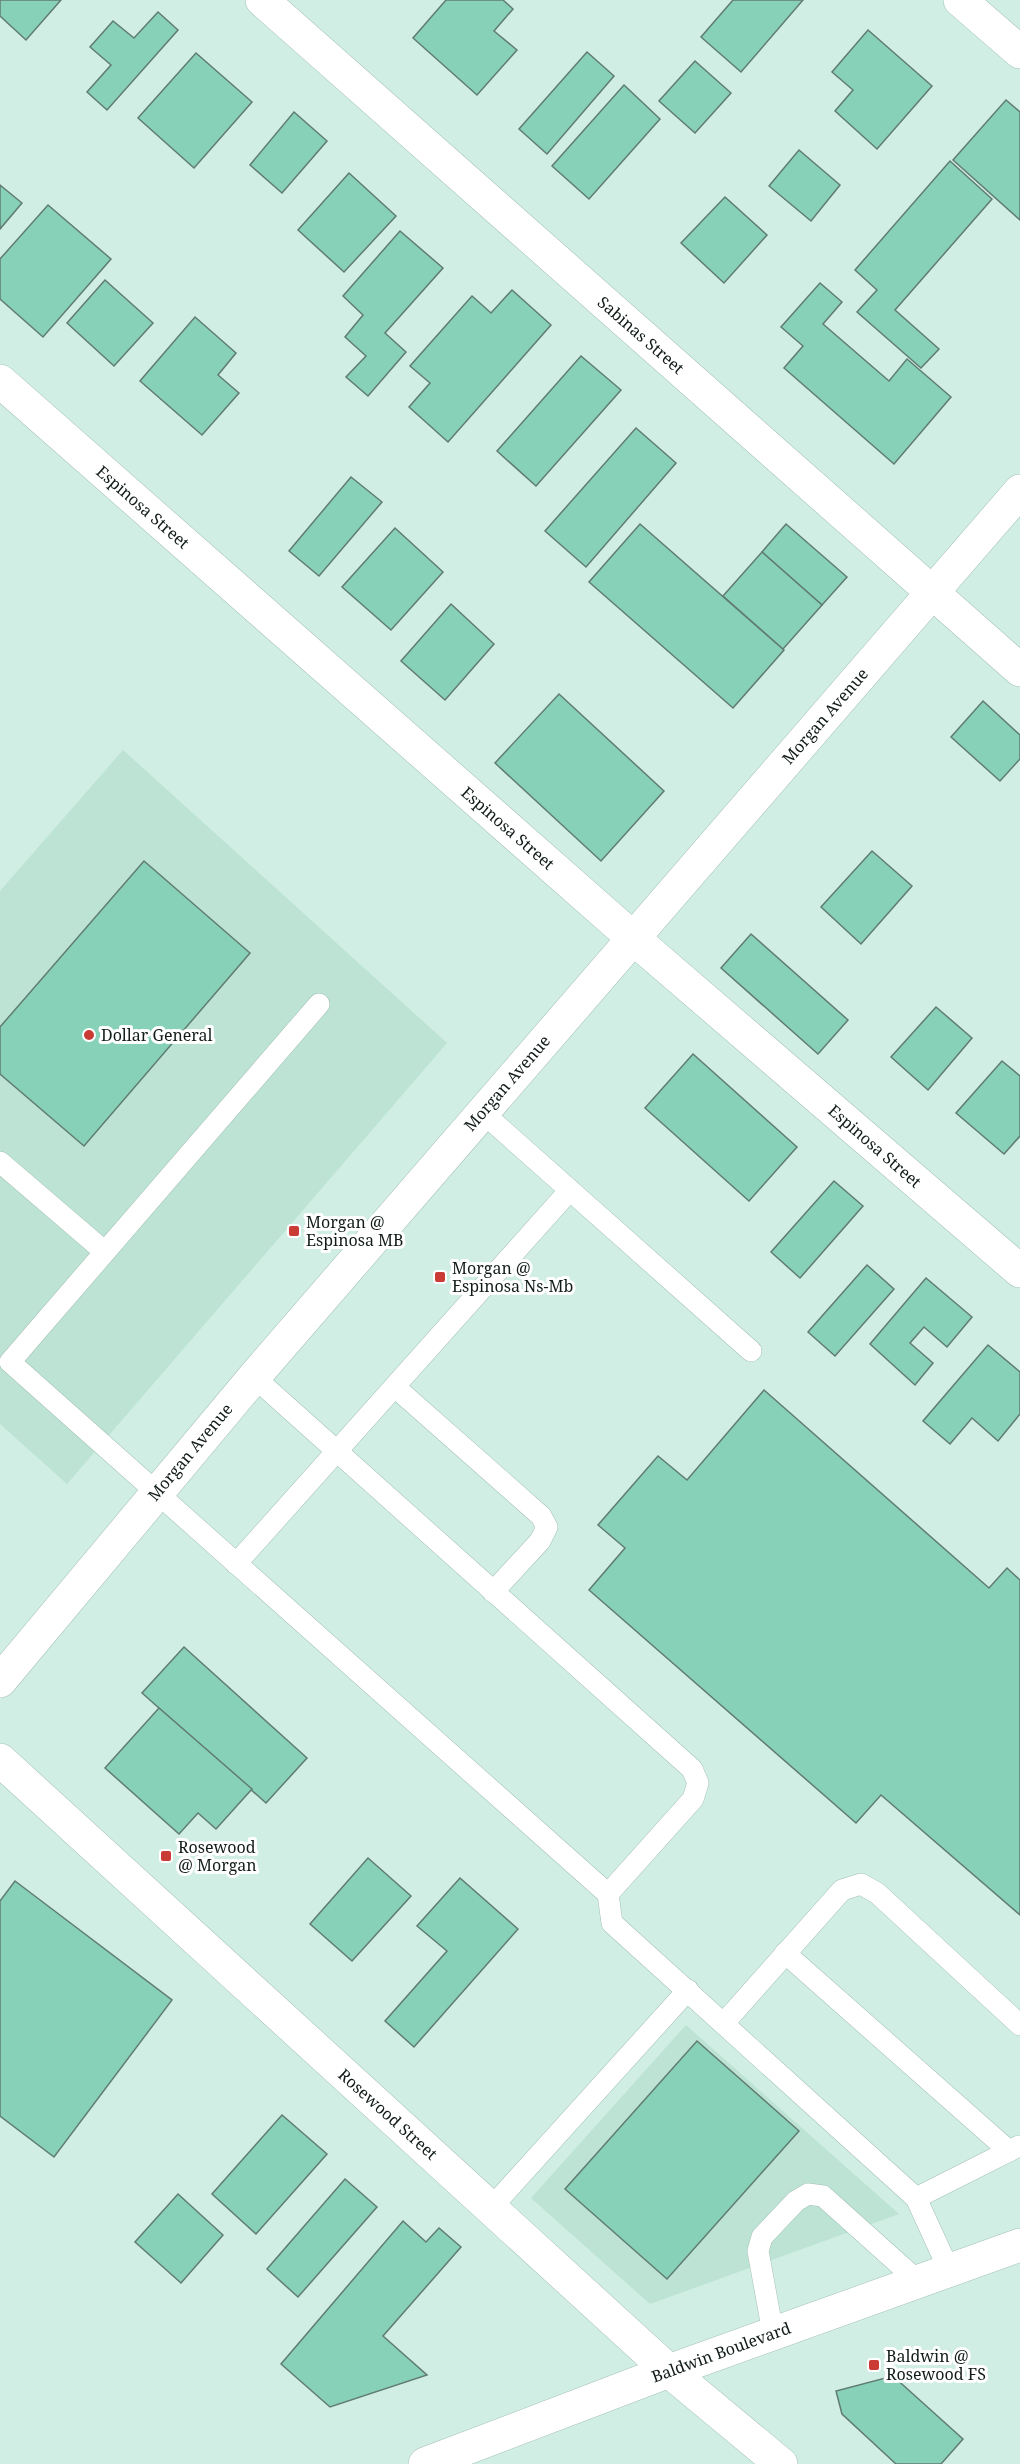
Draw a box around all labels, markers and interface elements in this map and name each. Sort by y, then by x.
street label: Sabinas Street [593,291,689,379]
street label: Espinosa Street [92,460,195,554]
street label: Morgan Avenue [777,663,873,769]
street label: Espinosa Street [457,781,560,875]
place label: Dollar General [101,1024,213,1046]
marker: Dollar General [82,1028,96,1042]
street label: Morgan Avenue [459,1030,555,1136]
street label: Espinosa Street [824,1099,927,1193]
place label: Morgan @ Espinosa MB [306,1211,404,1251]
marker: Morgan @ Espinosa MB [287,1224,301,1238]
place label: Morgan @ Espinosa Ns-Mb [452,1257,573,1297]
marker: Morgan @ Espinosa Ns-Mb [433,1270,447,1284]
street label: Morgan Avenue [143,1399,237,1505]
place label: Rosewood @ Morgan [178,1836,257,1876]
marker: Rosewood @ Morgan [159,1849,173,1863]
street label: Rosewood Street [334,2064,443,2165]
street label: Baldwin Boulevard [648,2317,794,2387]
place label: Baldwin @ Rosewood FS [886,2345,986,2385]
marker: Baldwin @ Rosewood FS [867,2358,881,2372]

